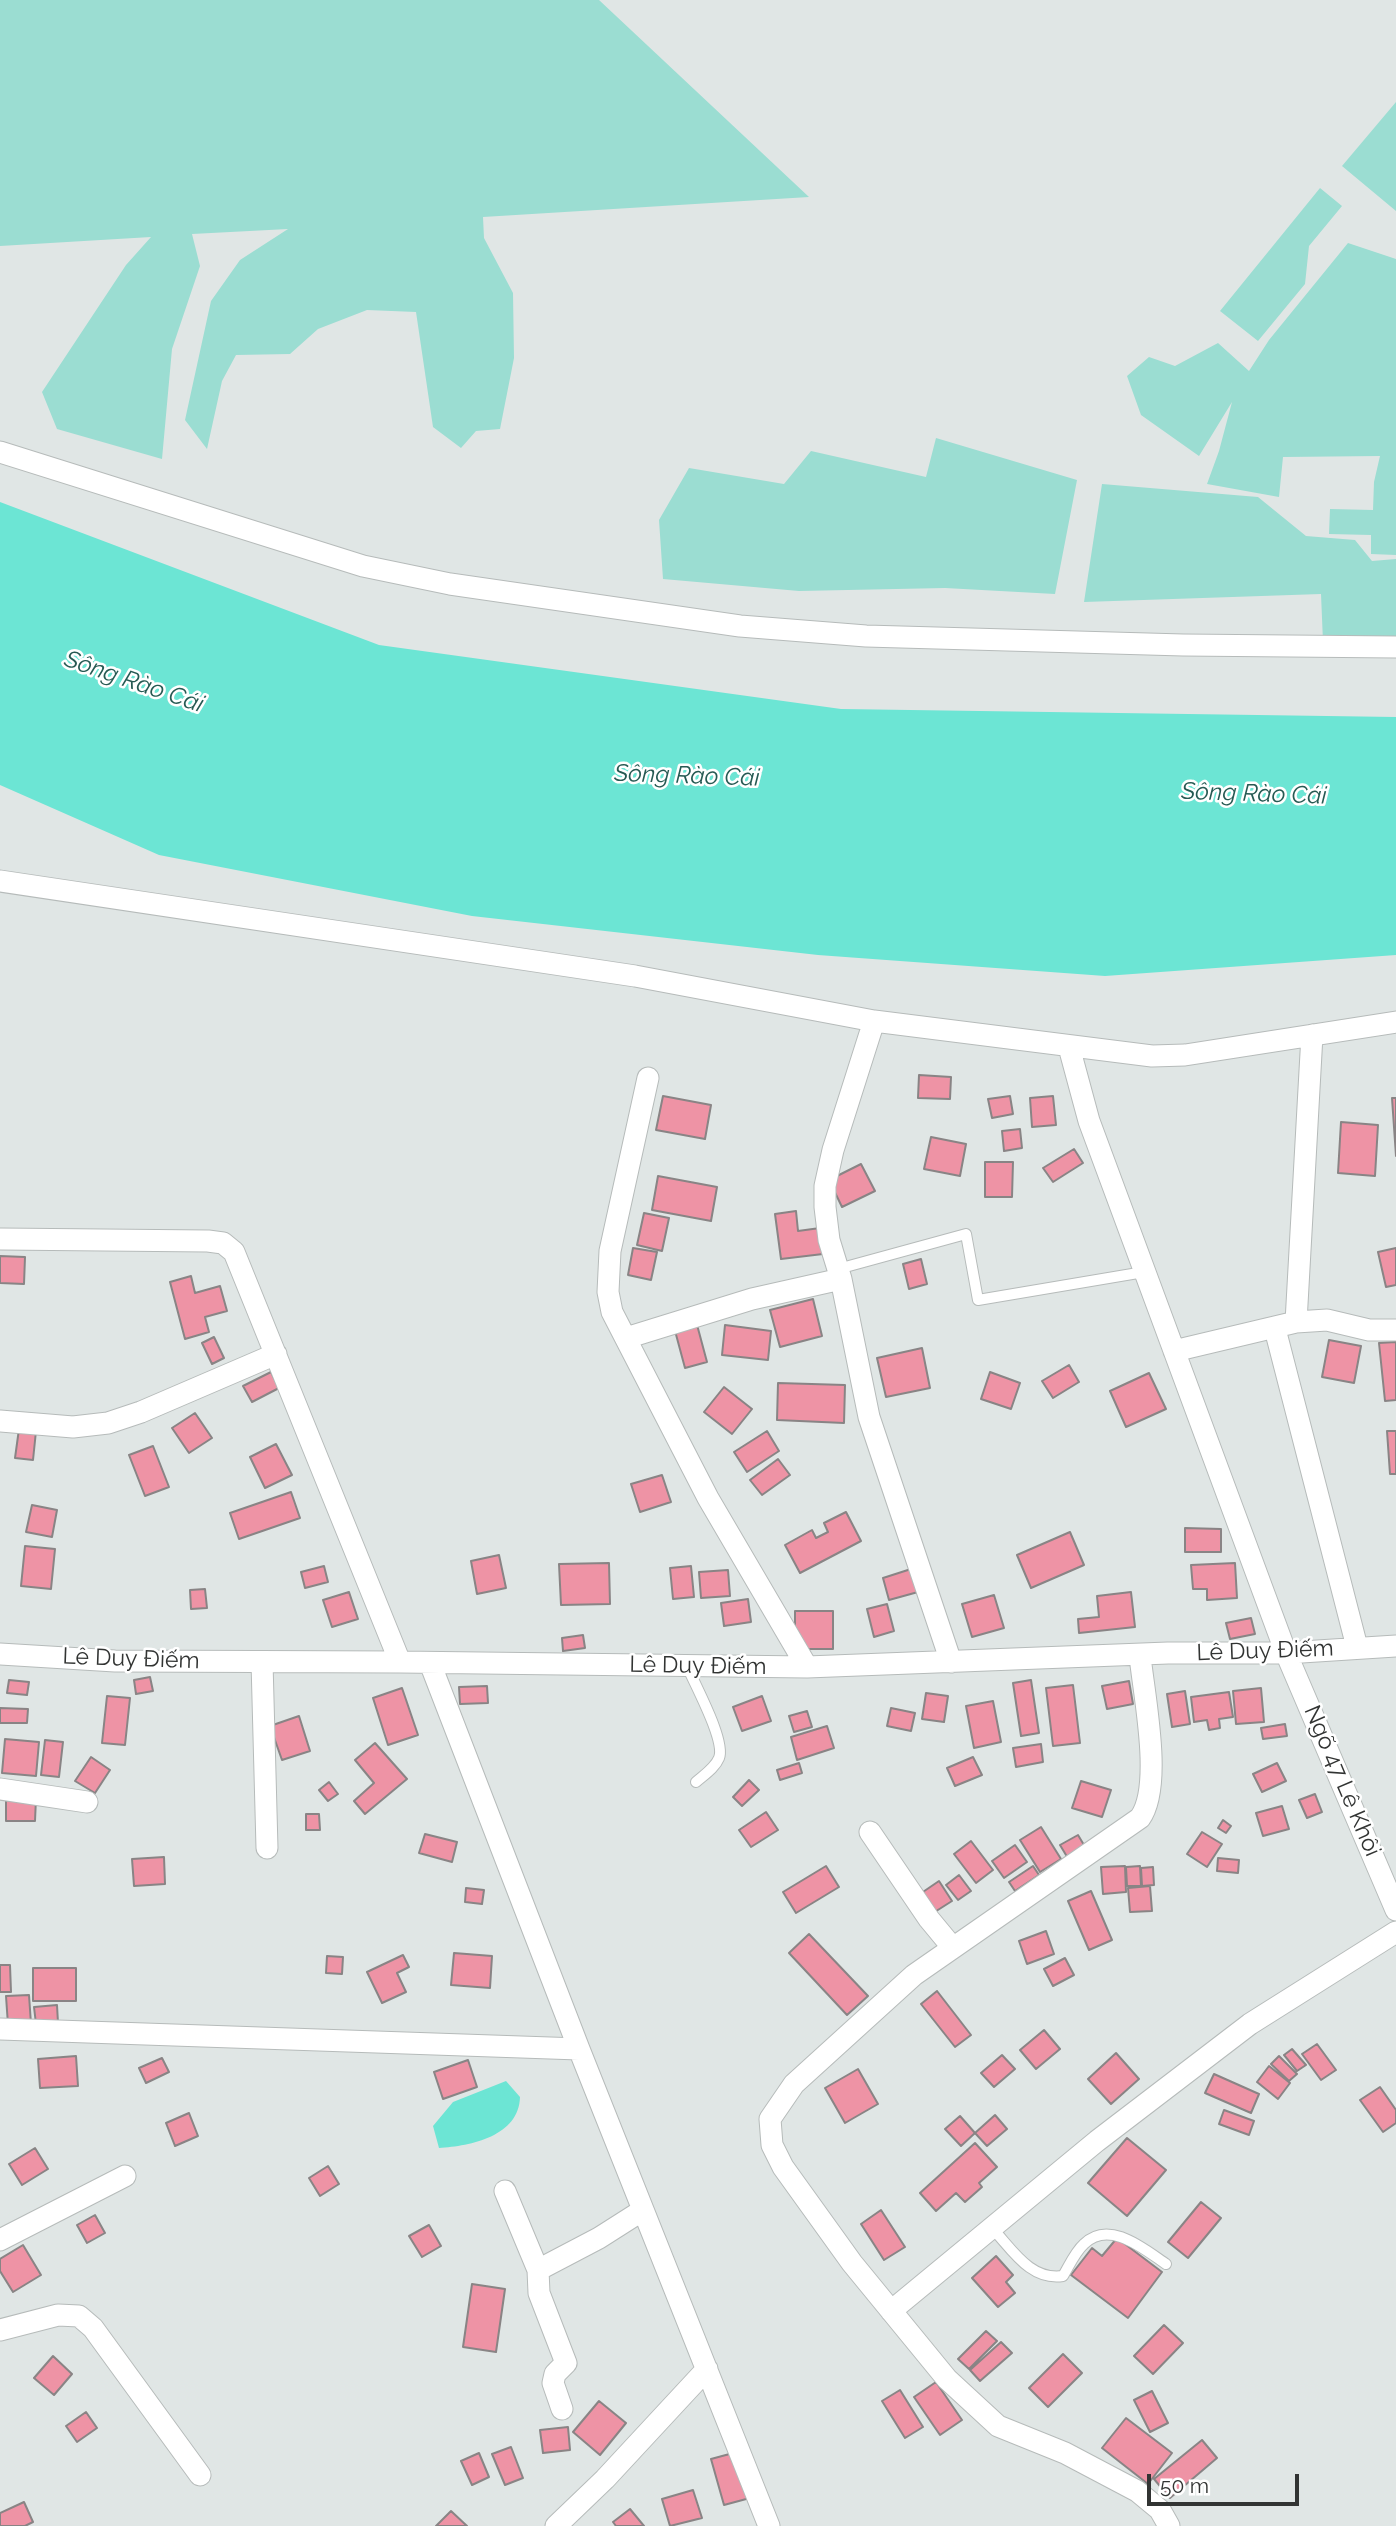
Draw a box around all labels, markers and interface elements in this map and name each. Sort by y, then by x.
water label: Sông Rào Cái [61,645,207,719]
water label: Sông Rào Cái [614,759,760,793]
water label: Sông Rào Cái [1181,777,1327,811]
street label: Lê Duy Điếm [1196,1635,1334,1667]
street label: Lê Duy Điếm [62,1643,200,1675]
street label: Lê Duy Điếm [629,1651,767,1681]
street label: Ngõ 47 Lê Khôi [1298,1701,1386,1861]
scale bar [1151,2460,1303,2504]
text: 50 m [1160,2473,1209,2498]

